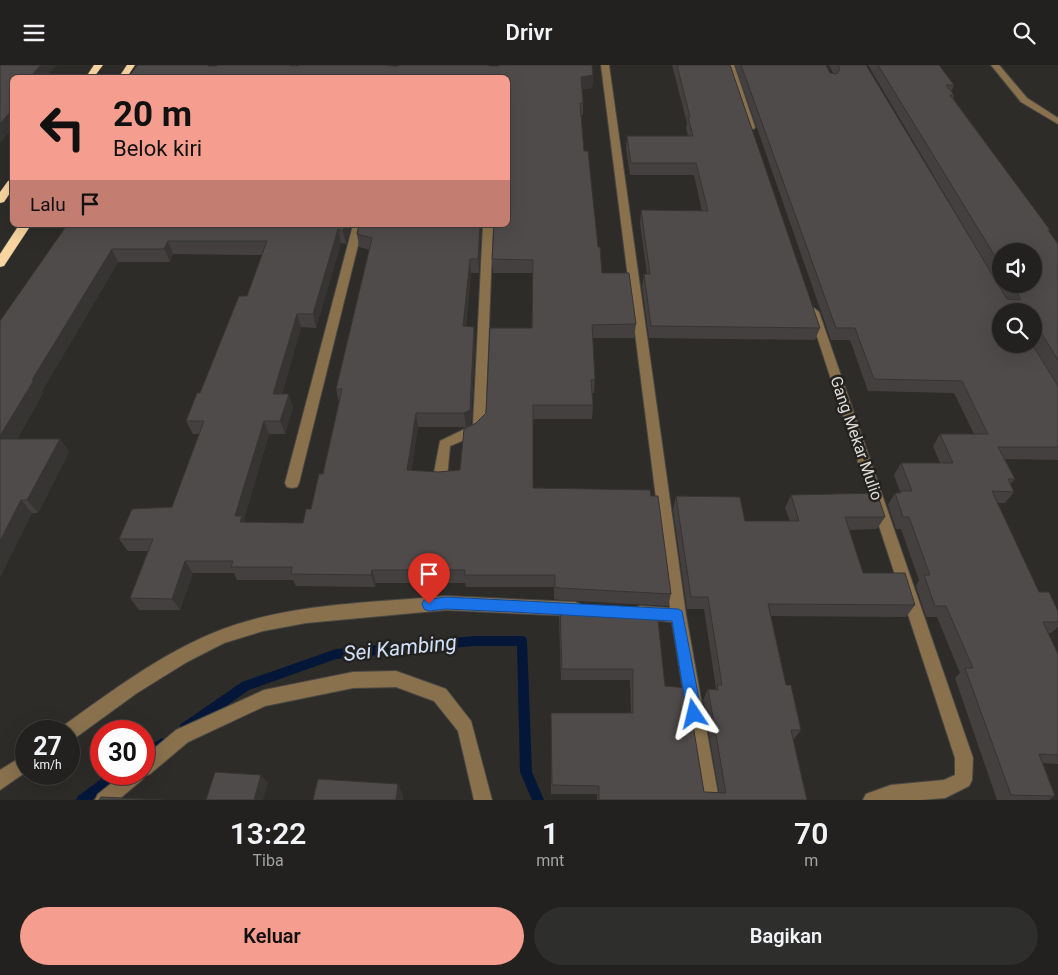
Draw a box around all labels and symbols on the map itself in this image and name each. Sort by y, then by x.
street label: Gang Mekar Mulio [826,374,887,503]
pin [408,553,450,604]
water label: Sei Kambing [342,630,458,666]
position arrow [667,687,719,739]
speed limit sign: 30 [90,720,155,785]

